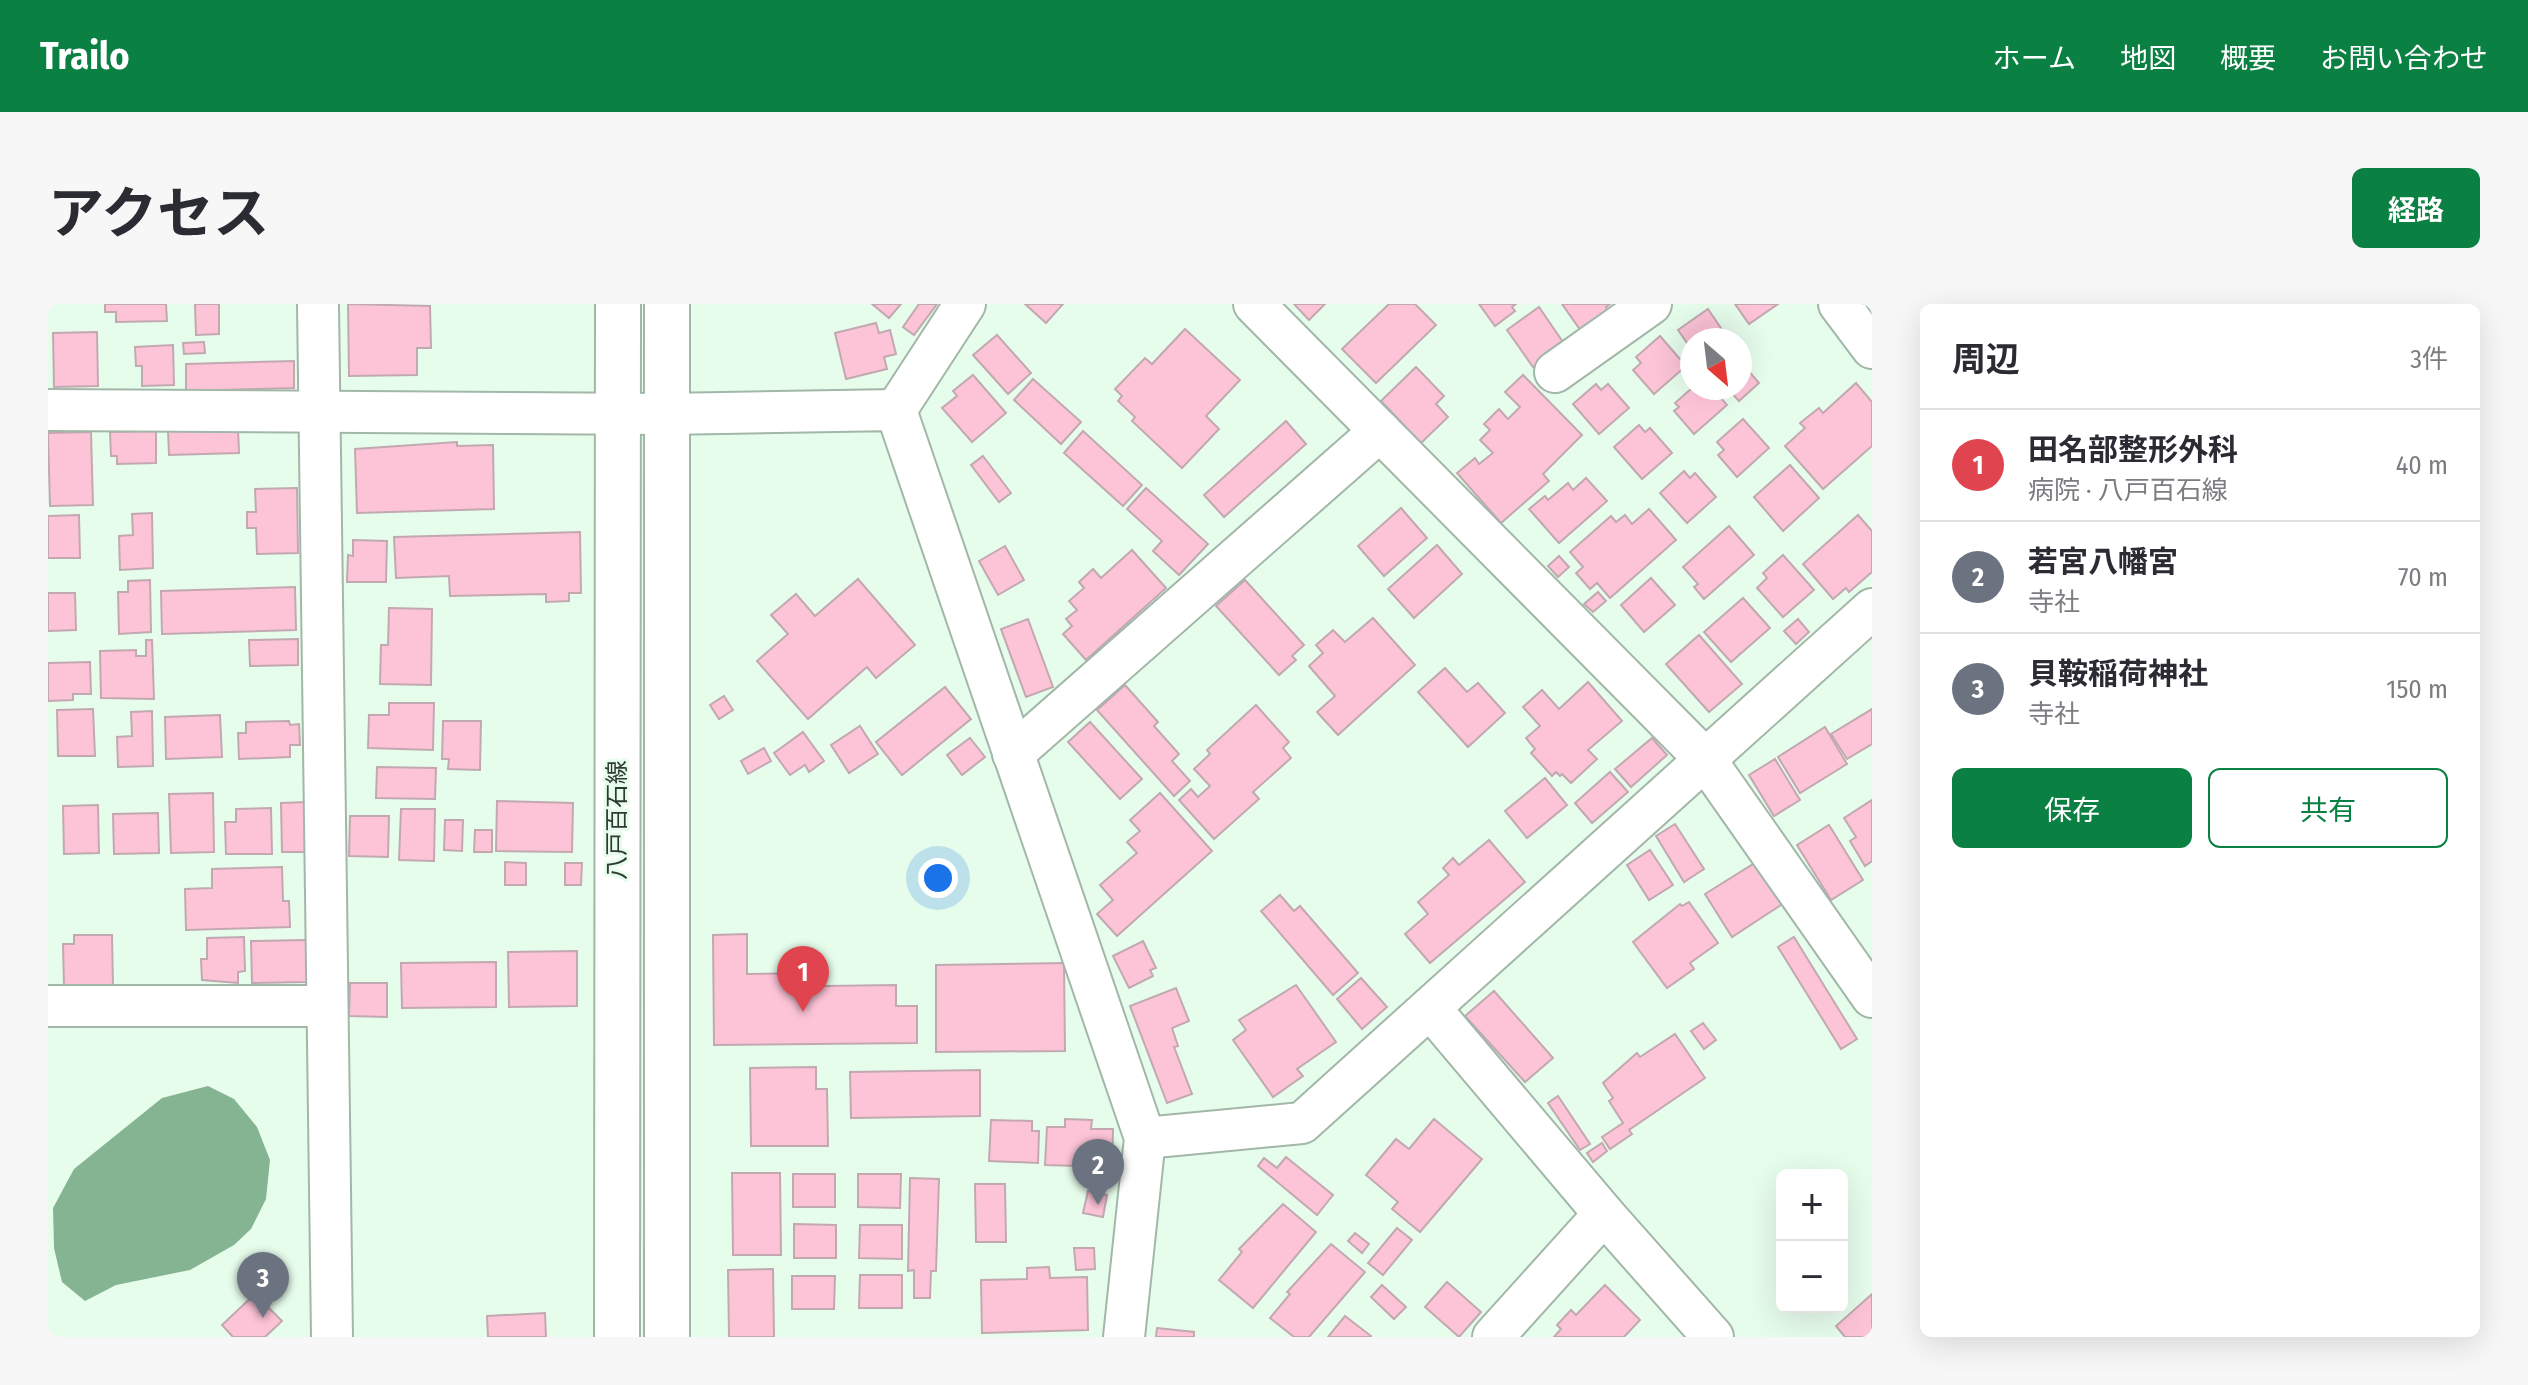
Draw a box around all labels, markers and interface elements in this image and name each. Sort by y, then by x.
text: Trailo [40,33,130,79]
text: ホーム [1993,42,2076,75]
text: 地図 [2120,42,2176,75]
text: 概要 [2220,42,2276,75]
text: お問い合わせ [2320,42,2488,75]
button: 経路 [2352,168,2480,248]
text: アクセス [48,181,269,248]
north arrow [1680,328,1752,400]
text: 周辺 [1952,339,2020,380]
text: 3件 [2410,344,2448,375]
text: 田名部整形外科 [2028,432,2238,468]
text: 1 [1973,450,1984,481]
text: 40 m [2396,450,2448,481]
text: 病院 · 八戸百石線 [2028,475,2228,506]
text: 若宮八幡宮 [2028,544,2178,580]
text: 2 [1972,562,1984,593]
text: 70 m [2398,562,2448,593]
text: 寺社 [2028,587,2080,618]
text: 貝鞍稲荷神社 [2028,656,2208,692]
text: 3 [1972,674,1984,705]
text: 150 m [2386,674,2448,705]
text: 寺社 [2028,699,2080,730]
street label: 八戸百石線 [603,760,631,880]
button: 保存 [1952,768,2192,848]
button: 共有 [2208,768,2448,848]
your location [918,858,958,898]
pin: 1 [777,946,829,1012]
pin: 2 [1072,1139,1124,1205]
map controls [1776,1169,1848,1313]
button: + [1776,1169,1848,1241]
button: − [1776,1241,1848,1313]
pin: 3 [237,1252,289,1318]

